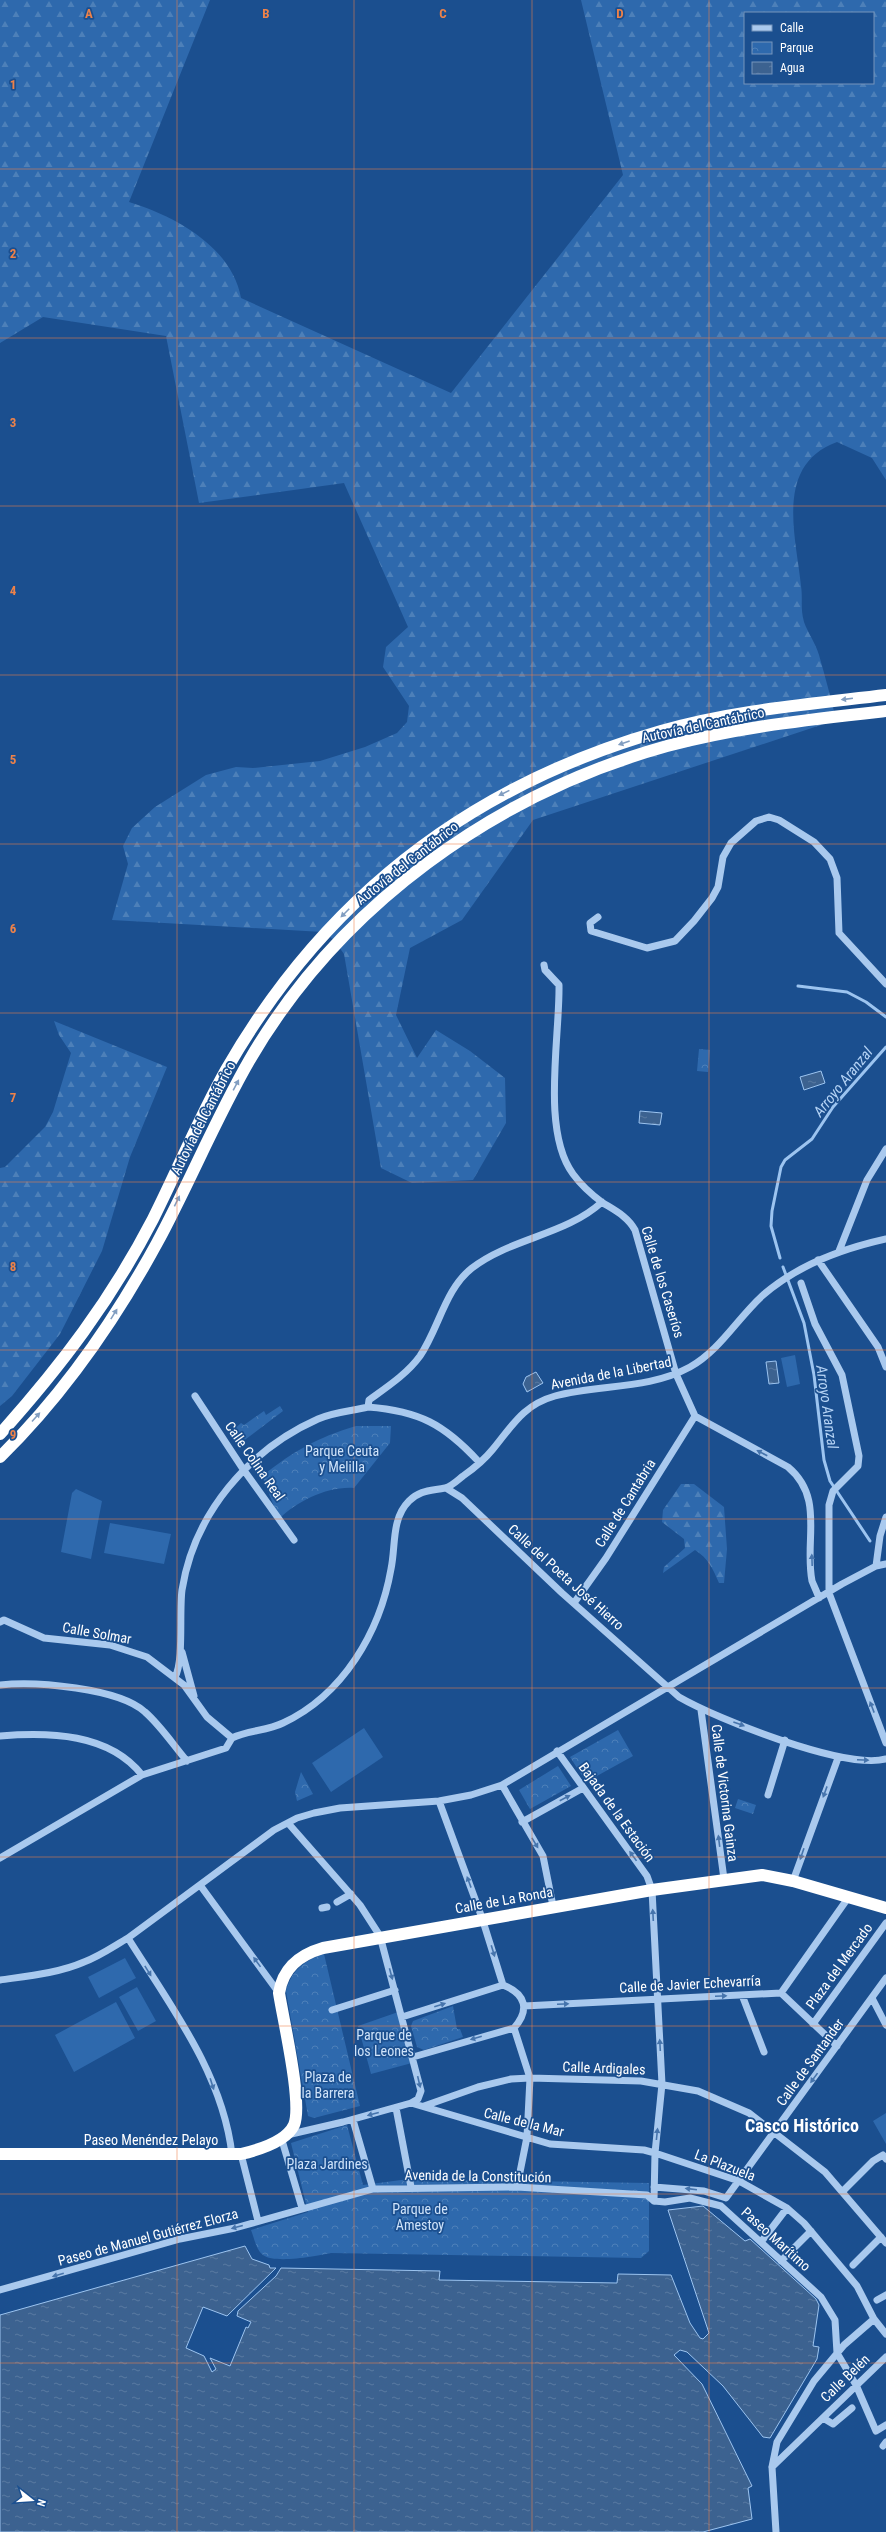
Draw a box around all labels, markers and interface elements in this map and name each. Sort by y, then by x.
text: A [85,6,93,21]
text: B [262,6,270,21]
text: C [439,6,447,21]
text: D [616,6,624,21]
legend [744,12,874,84]
text: Calle [780,21,804,35]
text: Parque [780,41,814,55]
text: Agua [780,61,805,75]
text: 1 [10,77,16,92]
text: 2 [10,246,17,261]
text: 3 [10,415,16,430]
text: 4 [10,583,17,598]
one-way arrow [841,696,853,703]
street label: Autovía del Cantábrico [640,704,766,746]
one-way arrow [618,740,630,746]
text: 5 [10,752,17,767]
one-way arrow [498,790,510,796]
street label: Autovía del Cantábrico [353,818,461,908]
one-way arrow [340,908,350,918]
text: 6 [10,921,17,936]
water label: Arroyo Aranzal [809,1043,877,1121]
street label: Autovía del Cantábrico [168,1059,238,1177]
one-way arrow [233,1079,240,1091]
text: 7 [10,1090,17,1105]
one-way arrow [174,1195,180,1206]
street label: Calle de los Caseríos [638,1224,688,1340]
text: 8 [10,1259,16,1274]
one-way arrow [110,1309,118,1319]
street label: Avenida de la Libertad [549,1353,673,1393]
water label: Arroyo Aranzal [812,1363,842,1451]
one-way arrow [31,1412,40,1423]
street label: Calle Colina Real [222,1418,288,1504]
text: 9 [10,1427,16,1442]
park label: Parque Ceuta y Melilla [305,1443,379,1475]
one-way arrow [757,1450,768,1456]
street label: Calle de Cantabria [591,1456,659,1550]
street label: Calle del Poeta José Hierro [505,1521,627,1633]
one-way arrow [809,1553,815,1566]
street label: Calle Solmar [61,1619,133,1647]
one-way arrow [868,1700,874,1712]
one-way arrow [733,1721,745,1727]
street label: Calle de Victorina Gainza [709,1723,741,1863]
one-way arrow [857,1757,869,1764]
street label: Bajada de la Estación [576,1759,658,1865]
one-way arrow [821,1787,827,1799]
one-way arrow [559,1794,571,1801]
one-way arrow [716,1835,722,1847]
one-way arrow [532,1837,539,1849]
one-way arrow [799,1849,805,1861]
one-way arrow [629,1851,637,1861]
one-way arrow [465,1875,471,1887]
street label: Calle de La Ronda [454,1884,554,1916]
one-way arrow [650,1908,656,1921]
street label: Plaza del Mercado [803,1920,875,2012]
one-way arrow [490,1946,496,1958]
one-way arrow [252,1956,261,1967]
one-way arrow [145,1965,152,1977]
one-way arrow [388,1968,394,1980]
street label: Calle de Javier Echevarría [619,1972,761,1996]
one-way arrow [715,1993,728,1999]
one-way arrow [557,2000,569,2007]
one-way arrow [434,2002,446,2008]
street label: Calle de Santander [773,2015,847,2109]
park label: Parque de los Leones [354,2027,414,2059]
one-way arrow [470,2035,482,2041]
one-way arrow [656,2039,663,2051]
street label: Calle Ardigales [562,2059,646,2077]
park label: Plaza de la Barrera [301,2069,355,2101]
one-way arrow [810,2073,818,2083]
one-way arrow [417,2076,423,2088]
one-way arrow [209,2078,215,2090]
street label: Calle de la Mar [482,2104,566,2140]
one-way arrow [367,2111,379,2117]
district label: Casco Histórico [745,2115,859,2136]
one-way arrow [654,2128,660,2140]
street label: Paseo Menéndez Pelayo [84,2132,218,2148]
street label: La Plazuela [692,2146,758,2184]
park label: Plaza Jardines [286,2156,368,2172]
street label: Avenida de la Constitución [404,2167,552,2185]
one-way arrow [684,2186,697,2192]
park label: Parque de Amestoy [392,2201,448,2233]
street label: Paseo Marítimo [738,2204,814,2274]
street label: Paseo de Manuel Gutiérrez Elorza [56,2205,240,2269]
one-way arrow [231,2224,243,2230]
one-way arrow [51,2272,64,2278]
street label: Calle Belén [817,2351,873,2405]
north arrow [12,2480,52,2520]
text: N [34,2498,48,2508]

